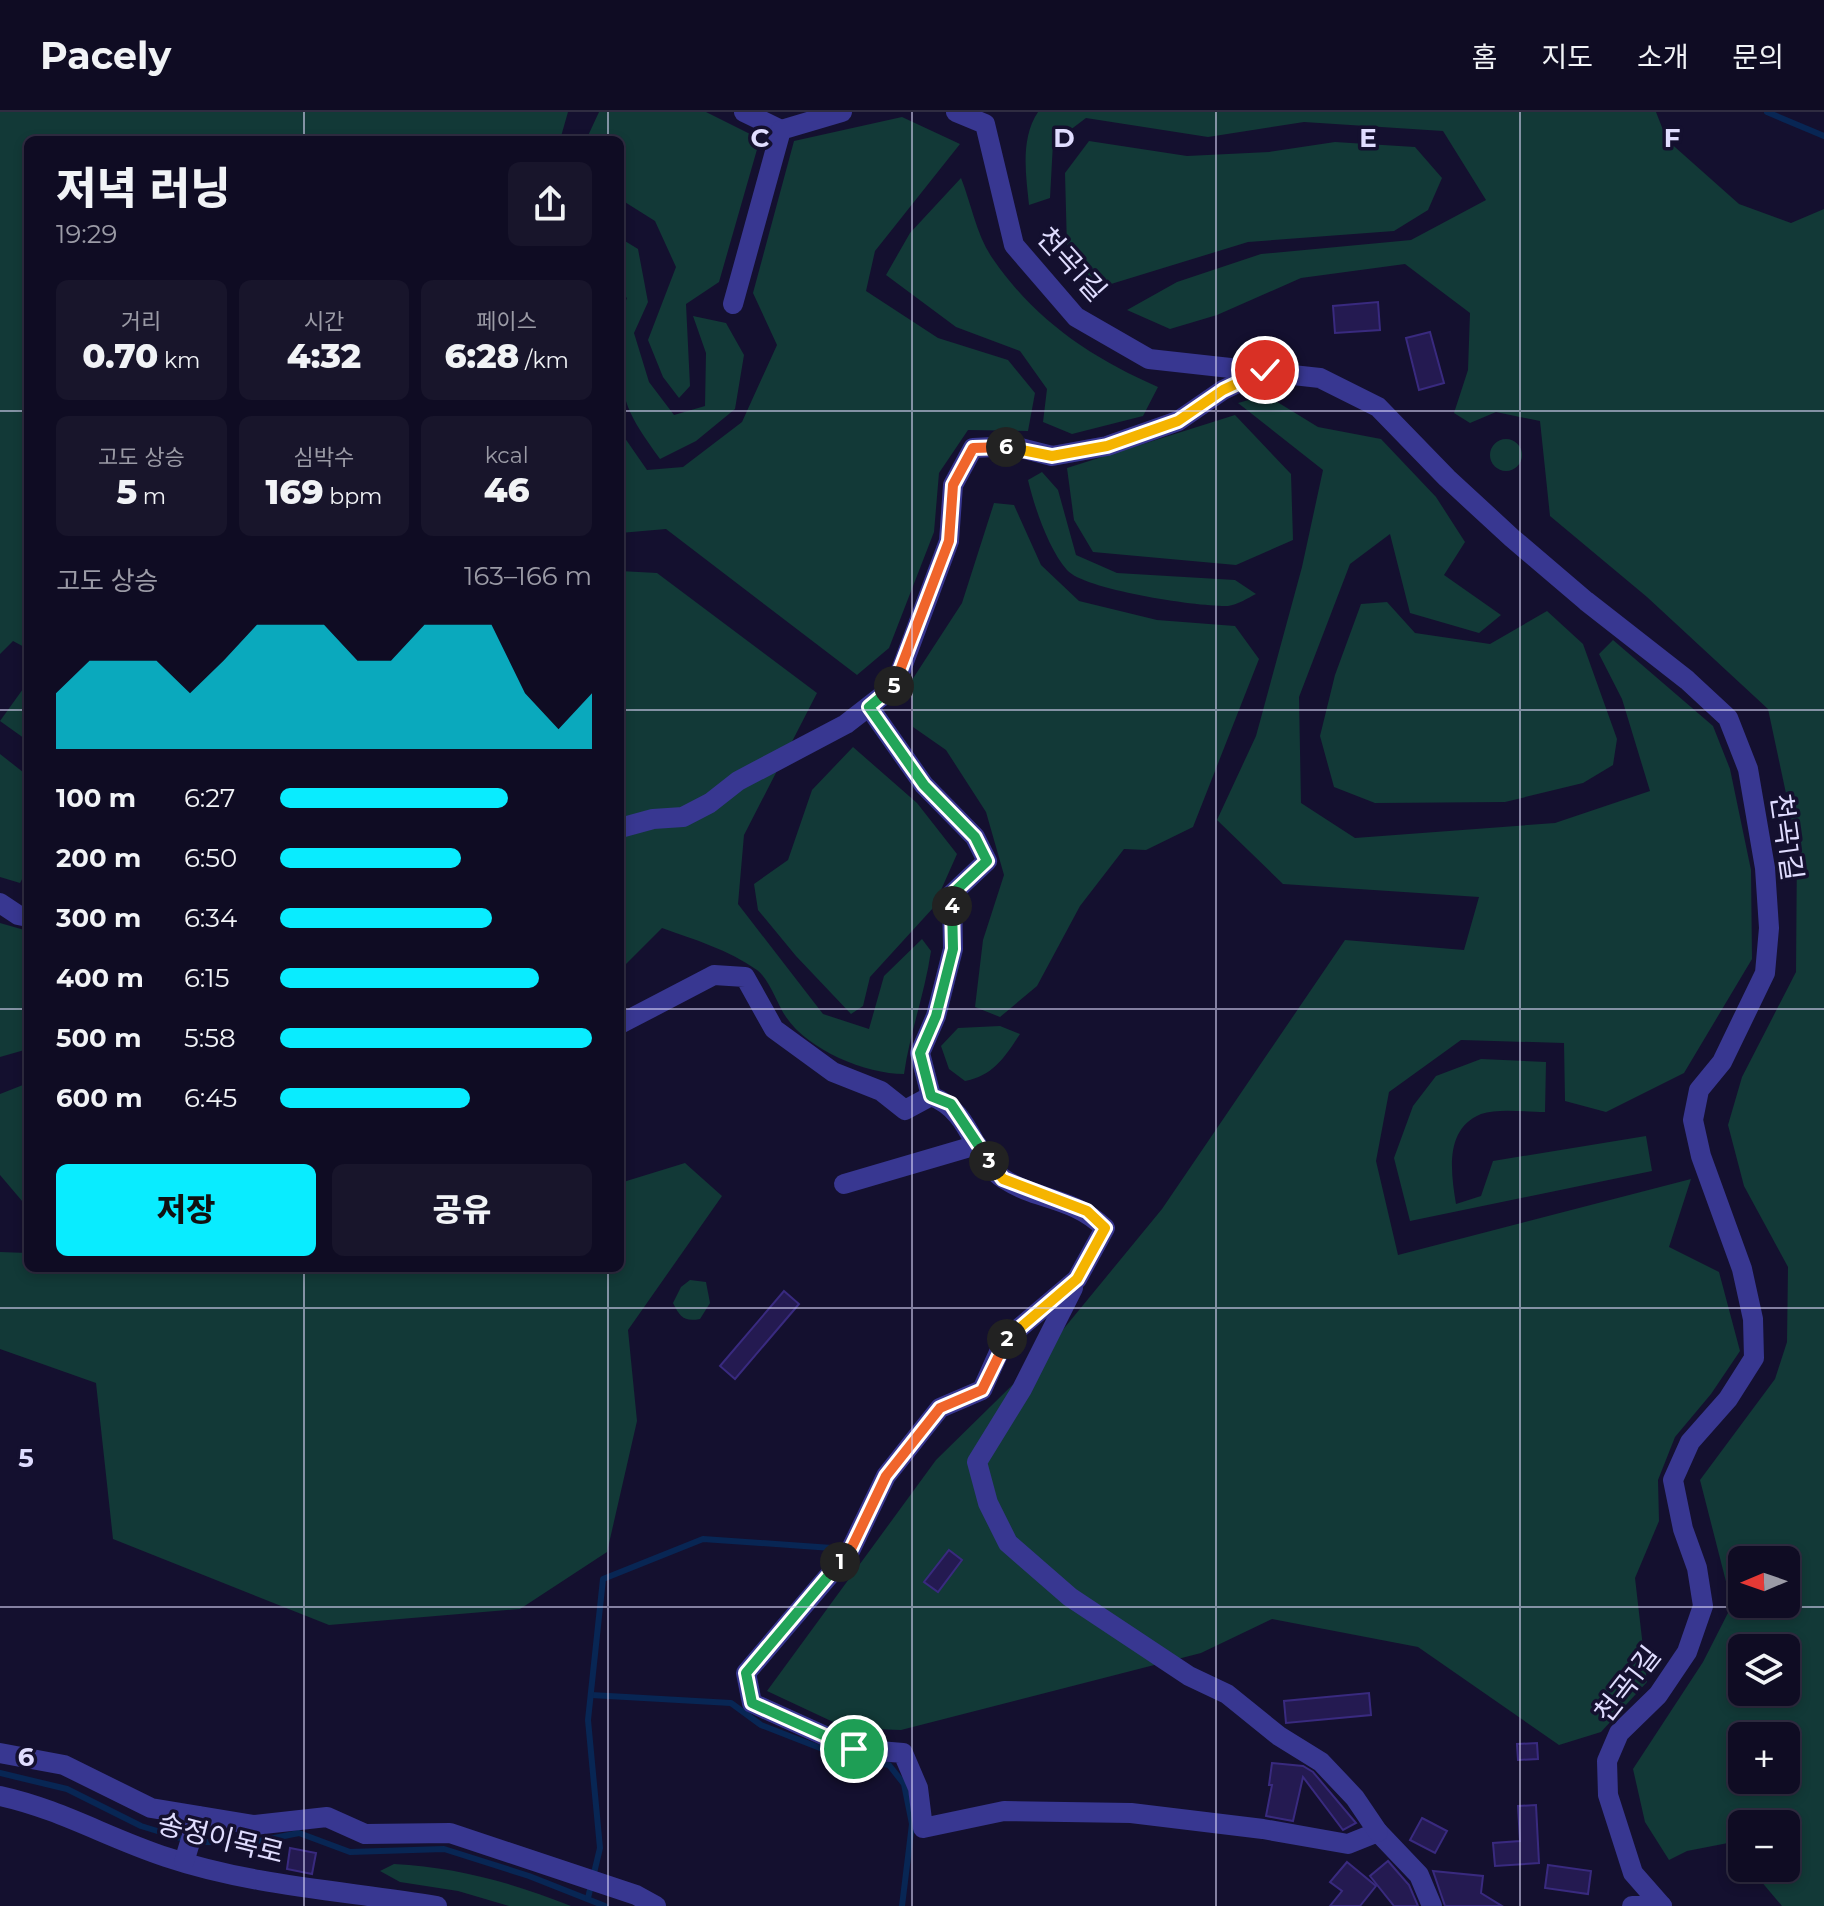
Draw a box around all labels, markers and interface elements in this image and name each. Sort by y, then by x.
text: Pacely [40,32,171,79]
text: 홈 [1472,40,1497,74]
text: 지도 [1541,40,1593,74]
text: 소개 [1637,40,1688,74]
text: 문의 [1732,40,1784,74]
text: C [751,122,770,154]
text: D [1053,122,1075,154]
text: E [1359,122,1377,154]
text: F [1664,122,1680,154]
text: 저녁 러닝 [56,161,231,215]
button: share [508,162,592,246]
text: 19:29 [56,218,117,250]
street label: 천곡1길 [1030,220,1114,308]
text: 거리 [121,308,162,335]
text: 시간 [304,308,344,335]
text: 페이스 [476,308,537,335]
text: 0.70 [82,335,158,377]
text: 4:32 [287,335,361,377]
text: 6:28 [444,335,519,377]
pin [1231,336,1299,404]
text: km [158,347,200,374]
text: /km [519,347,569,374]
icon: check [1243,348,1287,392]
pin: 6 [986,427,1026,467]
text: 6 [999,433,1013,460]
text: kcal [485,442,529,469]
text: 고도 상승 [98,444,185,471]
text: 심박수 [294,444,354,471]
text: 46 [484,469,530,511]
text: 5 [116,471,137,513]
text: 169 [266,471,323,513]
text: m [137,483,166,510]
text: bpm [323,483,382,510]
text: 163–166 m [464,560,592,592]
text: 고도 상승 [56,565,159,597]
pin: 5 [874,666,914,706]
text: 5 [887,672,901,699]
text: 100 m [56,782,136,814]
text: 6:27 [184,782,235,814]
street label: 천곡1길 [1764,791,1810,883]
text: 200 m [56,842,141,874]
text: 6:50 [184,842,237,874]
pin: 4 [932,886,972,926]
text: 4 [944,892,960,919]
text: 300 m [56,902,141,934]
text: 6:34 [184,902,237,934]
text: 400 m [56,962,144,994]
text: 6:15 [184,962,229,994]
text: 500 m [56,1022,141,1054]
text: 5:58 [184,1022,236,1054]
text: 600 m [56,1082,143,1114]
text: 6:45 [184,1082,237,1114]
pin: 3 [969,1141,1009,1181]
text: 3 [982,1147,996,1174]
button: 저장 [56,1164,316,1256]
button: 공유 [332,1164,592,1256]
pin: 2 [987,1319,1027,1359]
text: 2 [1001,1325,1013,1352]
text: 5 [18,1442,34,1474]
pin: 1 [820,1542,860,1582]
north arrow [1728,1546,1800,1618]
map controls [1728,1546,1800,1882]
text: 1 [836,1548,844,1575]
button: layers [1728,1634,1800,1706]
street label: 천곡1길 [1587,1639,1667,1729]
pin [820,1715,888,1783]
button: + [1728,1722,1800,1794]
icon: arrive [832,1727,876,1771]
text: 6 [18,1741,35,1773]
street label: 송정이목로 [154,1806,288,1870]
button: − [1728,1810,1800,1882]

